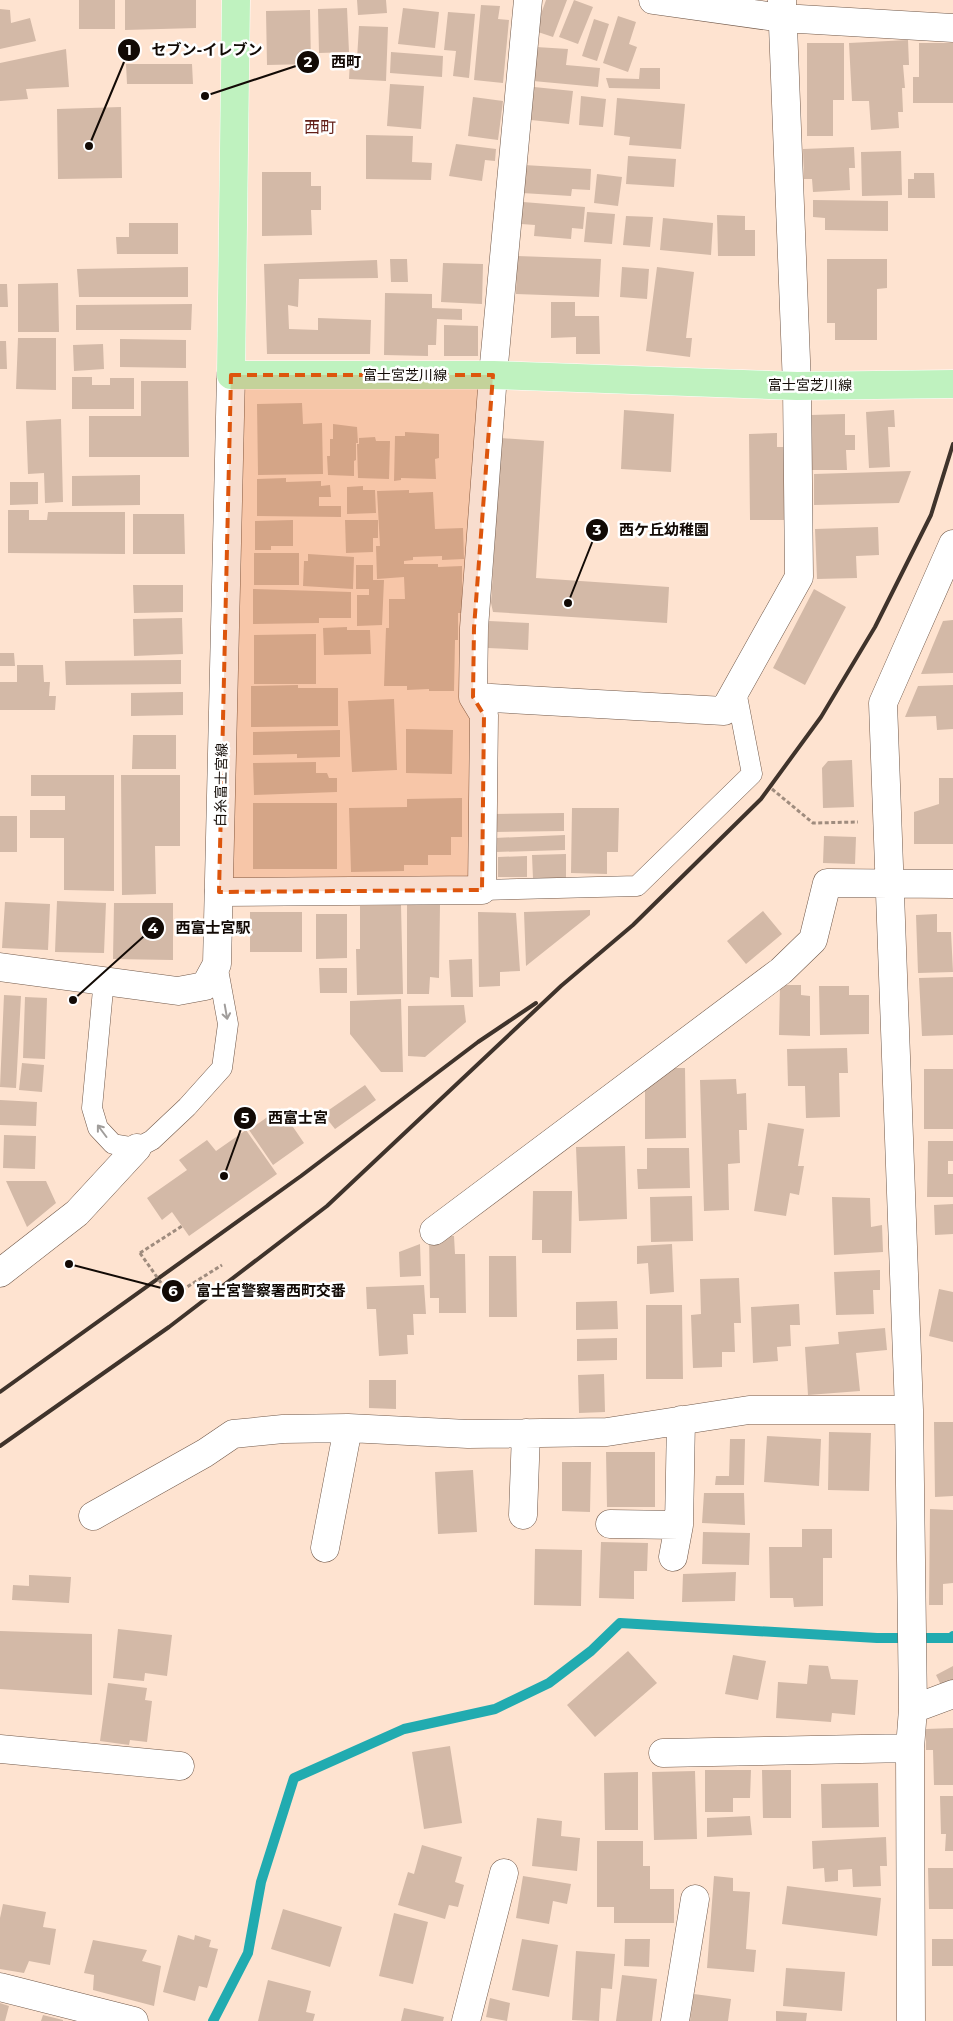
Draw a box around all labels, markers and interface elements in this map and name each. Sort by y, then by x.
callout: セブン-イレブン [116,35,272,65]
text: 1 [126,40,132,59]
text: セブン-イレブン [152,40,262,59]
callout: 西町 [296,47,371,77]
text: 2 [304,52,313,71]
text: 西町 [331,52,361,71]
district label: 西町 [304,118,336,137]
street label: 富士宮芝川線 [363,366,447,384]
street label: 富士宮芝川線 [768,376,852,394]
callout: 西ケ丘幼稚園 [584,515,719,545]
text: 3 [592,520,602,539]
text: 西ケ丘幼稚園 [619,520,709,539]
street label: 白糸富士宮線 [211,743,231,827]
callout: 西富士宮駅 [141,913,261,943]
text: 4 [148,918,159,937]
text: 西富士宮駅 [175,918,251,937]
one-way arrow [221,1003,231,1019]
callout: 西富士宮 [233,1103,338,1133]
text: 5 [241,1108,250,1127]
text: 西富士宮 [268,1108,328,1127]
one-way arrow [97,1124,107,1138]
callout: 富士宮警察署西町交番 [161,1276,356,1306]
text: 6 [168,1281,178,1300]
text: 富士宮警察署西町交番 [196,1281,346,1300]

